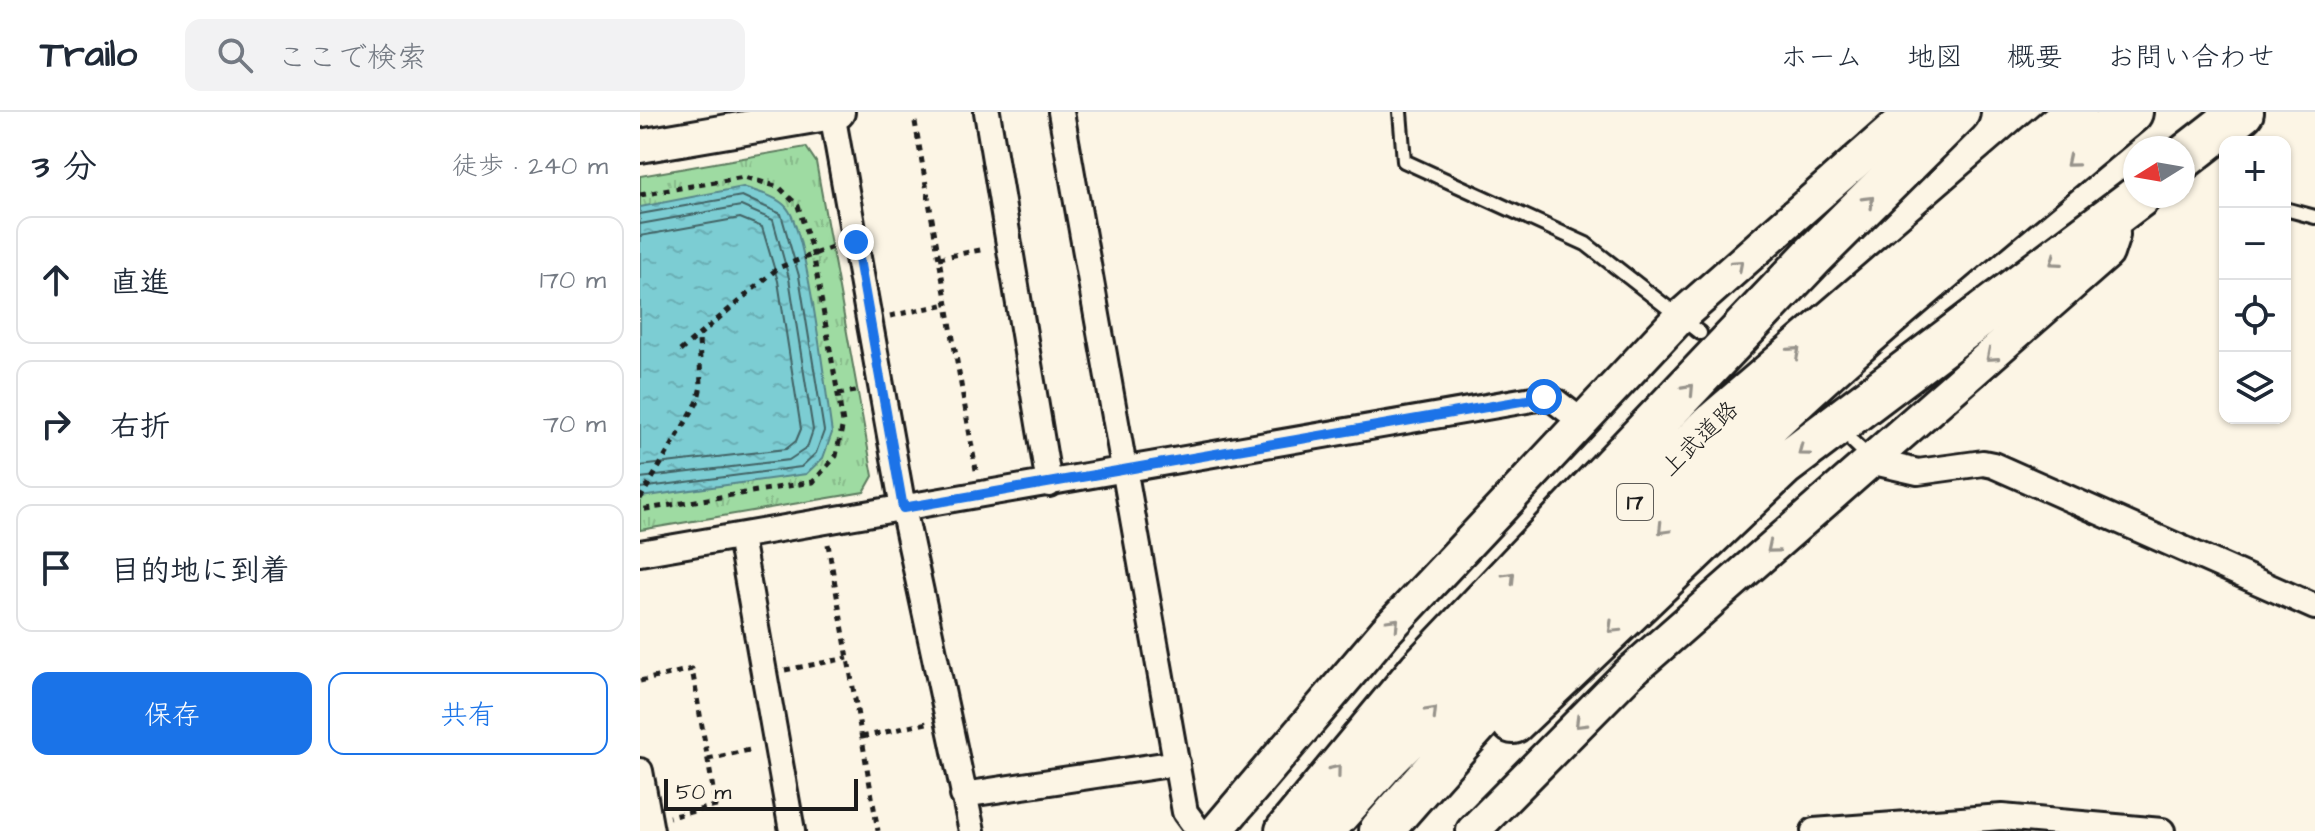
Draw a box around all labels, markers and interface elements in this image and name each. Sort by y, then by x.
search box [185,19,745,91]
text: Trailo [40,29,137,81]
icon: search [213,33,257,77]
text: ここで検索 [277,37,427,79]
text: ホーム [1780,38,1863,77]
text: 地図 [1907,38,1963,77]
text: 概要 [2007,38,2063,77]
text: お問い合わせ [2107,38,2275,77]
north arrow [2123,136,2195,208]
map controls [2219,136,2291,424]
button: + [2219,136,2291,208]
text: 3 分 [32,143,97,191]
text: 徒歩 · 240 m [452,148,608,184]
one-way arrow [2066,152,2080,167]
one-way arrow [1860,196,1874,210]
button: − [2219,208,2291,280]
route end [838,224,874,260]
one-way arrow [2050,251,2064,266]
icon: ahead [34,258,78,302]
one-way arrow [1729,260,1744,275]
text: 直進 [110,262,170,304]
text: 170 m [540,262,606,298]
button: locate [2219,280,2291,352]
one-way arrow [1986,346,2001,361]
one-way arrow [1786,347,1801,362]
button: layers [2219,352,2291,424]
route start [1526,379,1562,415]
one-way arrow [1680,383,1694,398]
street label: 上武道路 [1654,393,1746,485]
icon: right [34,402,78,446]
text: 右折 [110,406,170,448]
text: 70 m [543,406,606,442]
one-way arrow [1797,441,1812,455]
road number: 17 [1617,484,1653,520]
one-way arrow [1658,520,1672,534]
one-way arrow [1766,538,1781,553]
icon: arrive [34,546,78,590]
text: 目的地に到着 [110,550,290,592]
one-way arrow [1500,571,1514,586]
one-way arrow [1385,617,1399,632]
one-way arrow [1607,618,1622,632]
button: 保存 [32,672,312,755]
button: 共有 [328,672,608,755]
one-way arrow [1423,707,1437,721]
one-way arrow [1575,714,1589,729]
one-way arrow [1327,764,1341,779]
scale bar [664,775,858,811]
text: 50 m [676,777,731,808]

